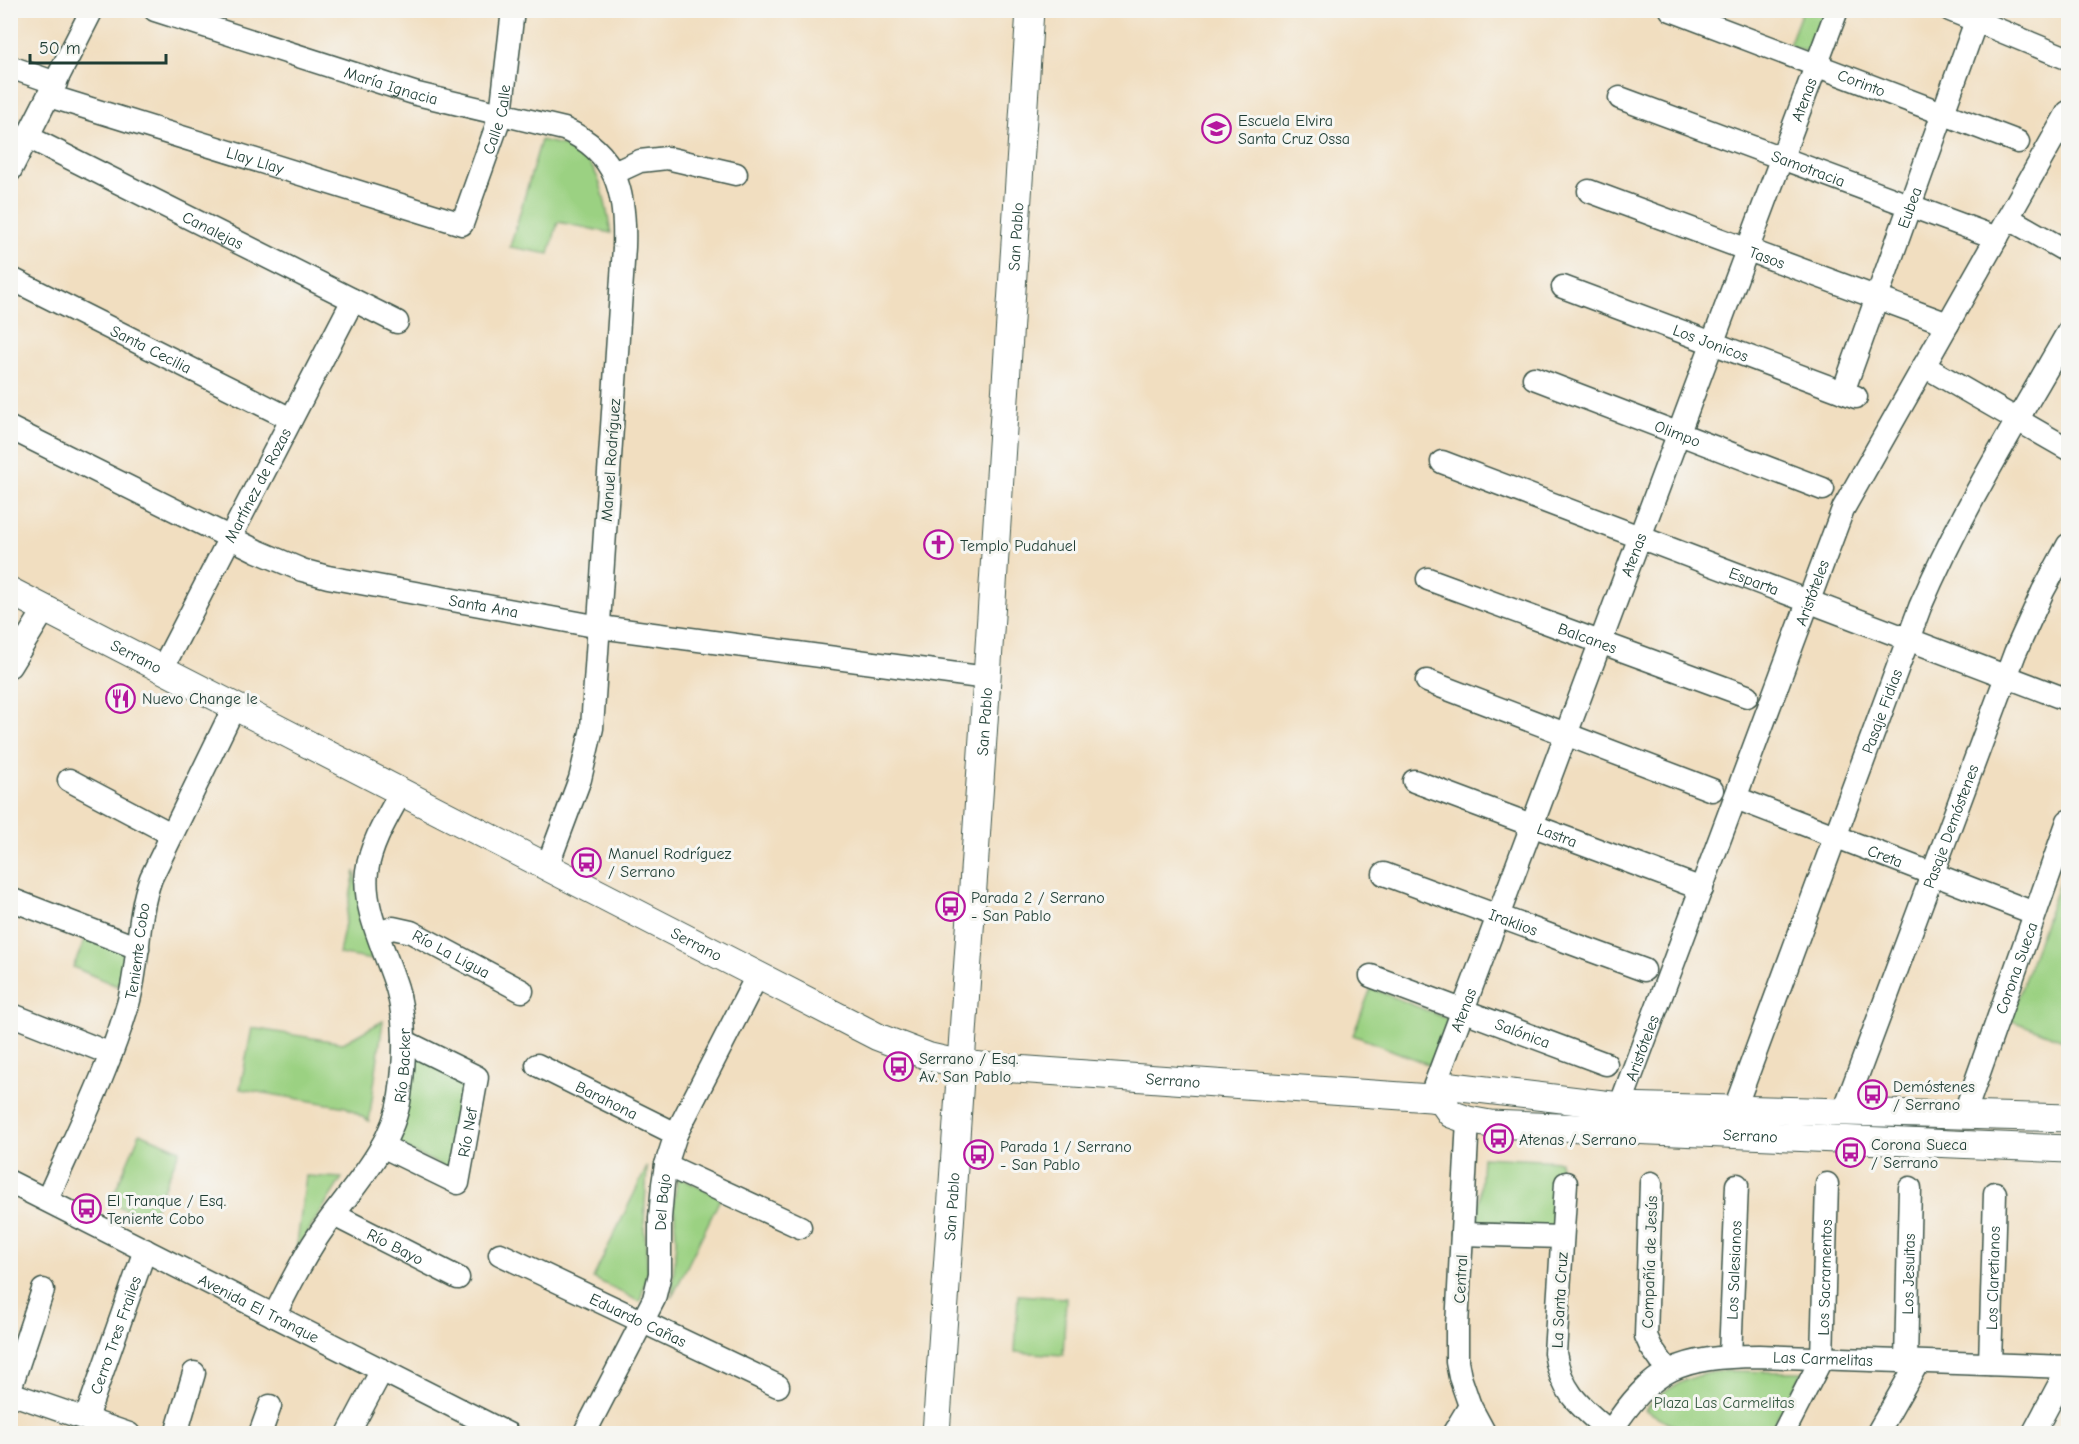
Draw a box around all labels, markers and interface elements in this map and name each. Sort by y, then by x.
scale bar [30,27,166,65]
text: 50 m [39,38,81,59]
street label: María Ignacia [342,63,440,109]
street label: Corinto [1835,66,1888,101]
street label: Atenas [1788,75,1821,124]
street label: Calle Calle [479,84,514,157]
place label: Escuela Elvira Santa Cruz Ossa [1238,112,1350,148]
school or university icon: Escuela Elvira Santa Cruz Ossa [1201,113,1233,145]
street label: Llay Llay [224,144,287,179]
street label: Samotracia [1769,147,1847,191]
street label: Eubea [1894,185,1926,231]
street label: San Pablo [1005,202,1028,271]
street label: Canalejas [179,208,246,254]
street label: Tasos [1746,243,1788,273]
street label: Los Jonicos [1670,321,1751,366]
street label: Santa Cecilia [107,322,194,378]
street label: Manuel Rodríguez [598,398,624,522]
street label: Olimpo [1652,417,1703,451]
street label: Martínez de Rozas [221,425,295,546]
church icon: Templo Pudahuel [923,529,955,561]
street label: Atenas [1618,530,1651,579]
place label: Templo Pudahuel [960,537,1076,555]
street label: Aristóteles [1792,557,1833,628]
street label: Esparta [1726,564,1781,599]
street label: Santa Ana [447,591,520,622]
street label: Balcanes [1555,619,1619,658]
street label: Serrano [107,636,164,677]
street label: Pasaje Fidias [1859,667,1906,756]
restaurant icon: Nuevo Change le [105,682,137,714]
street label: San Pablo [974,687,996,756]
place label: Nuevo Change le [142,690,258,708]
street label: Pasaje Demóstenes [1920,762,1983,891]
street label: Lastra [1534,820,1580,851]
street label: Creta [1865,842,1905,871]
place label: Manuel Rodríguez / Serrano [608,845,732,881]
bus stop icon: Manuel Rodríguez / Serrano [571,846,603,878]
place label: Parada 2 / Serrano - San Pablo [971,889,1105,925]
bus stop icon: Parada 2 / Serrano - San Pablo [934,890,966,922]
street label: Teniente Cobo [122,901,154,1001]
street label: Iraklios [1486,906,1540,940]
street label: Corona Sueca [1992,920,2042,1017]
street label: Serrano [668,924,725,965]
street label: Río La Ligua [409,926,493,982]
street label: Atenas [1448,986,1480,1035]
street label: Aristóteles [1622,1013,1663,1084]
street label: Salónica [1492,1015,1552,1052]
street label: Río Backer [391,1027,414,1104]
place label: Serrano / Esq. Av. San Pablo [919,1050,1019,1086]
bus stop icon: Serrano / Esq. Av. San Pablo [882,1051,914,1083]
street label: Serrano [1145,1070,1201,1092]
street label: Barahona [573,1078,640,1123]
place label: Demóstenes / Serrano [1893,1078,1975,1114]
bus stop icon: Demóstenes / Serrano [1856,1079,1888,1111]
street label: Río Nef [455,1105,482,1159]
bus stop icon: Atenas / Serrano [1482,1123,1514,1155]
street label: Serrano [1723,1126,1778,1146]
place label: Atenas / Serrano [1519,1131,1637,1149]
place label: Corona Sueca / Serrano [1871,1136,1967,1172]
bus stop icon: Corona Sueca / Serrano [1834,1137,1866,1169]
place label: Parada 1 / Serrano - San Pablo [1000,1138,1132,1174]
bus stop icon: Parada 1 / Serrano - San Pablo [963,1139,995,1171]
street label: Del Bajo [652,1172,675,1230]
street label: San Pablo [941,1172,964,1241]
place label: El Tranque / Esq. Teniente Cobo [107,1192,226,1228]
bus stop icon: El Tranque / Esq. Teniente Cobo [70,1193,102,1225]
street label: Compañía de Jesús [1639,1195,1661,1329]
street label: Los Sacramentos [1815,1219,1836,1336]
street label: Los Salesianos [1723,1220,1746,1320]
street label: Río Bayo [364,1225,426,1269]
street label: Los Claretianos [1983,1225,2004,1330]
street label: Los Jesuitas [1899,1233,1919,1315]
street label: La Santa Cruz [1548,1251,1572,1349]
street label: Central [1451,1254,1471,1304]
street label: Avenida El Tranque [195,1271,322,1347]
street label: Cerro Tres Frailes [87,1273,145,1397]
street label: Eduardo Cañas [587,1290,689,1351]
street label: Las Carmelitas [1773,1349,1874,1370]
park label: Plaza Las Carmelitas [1654,1394,1795,1412]

